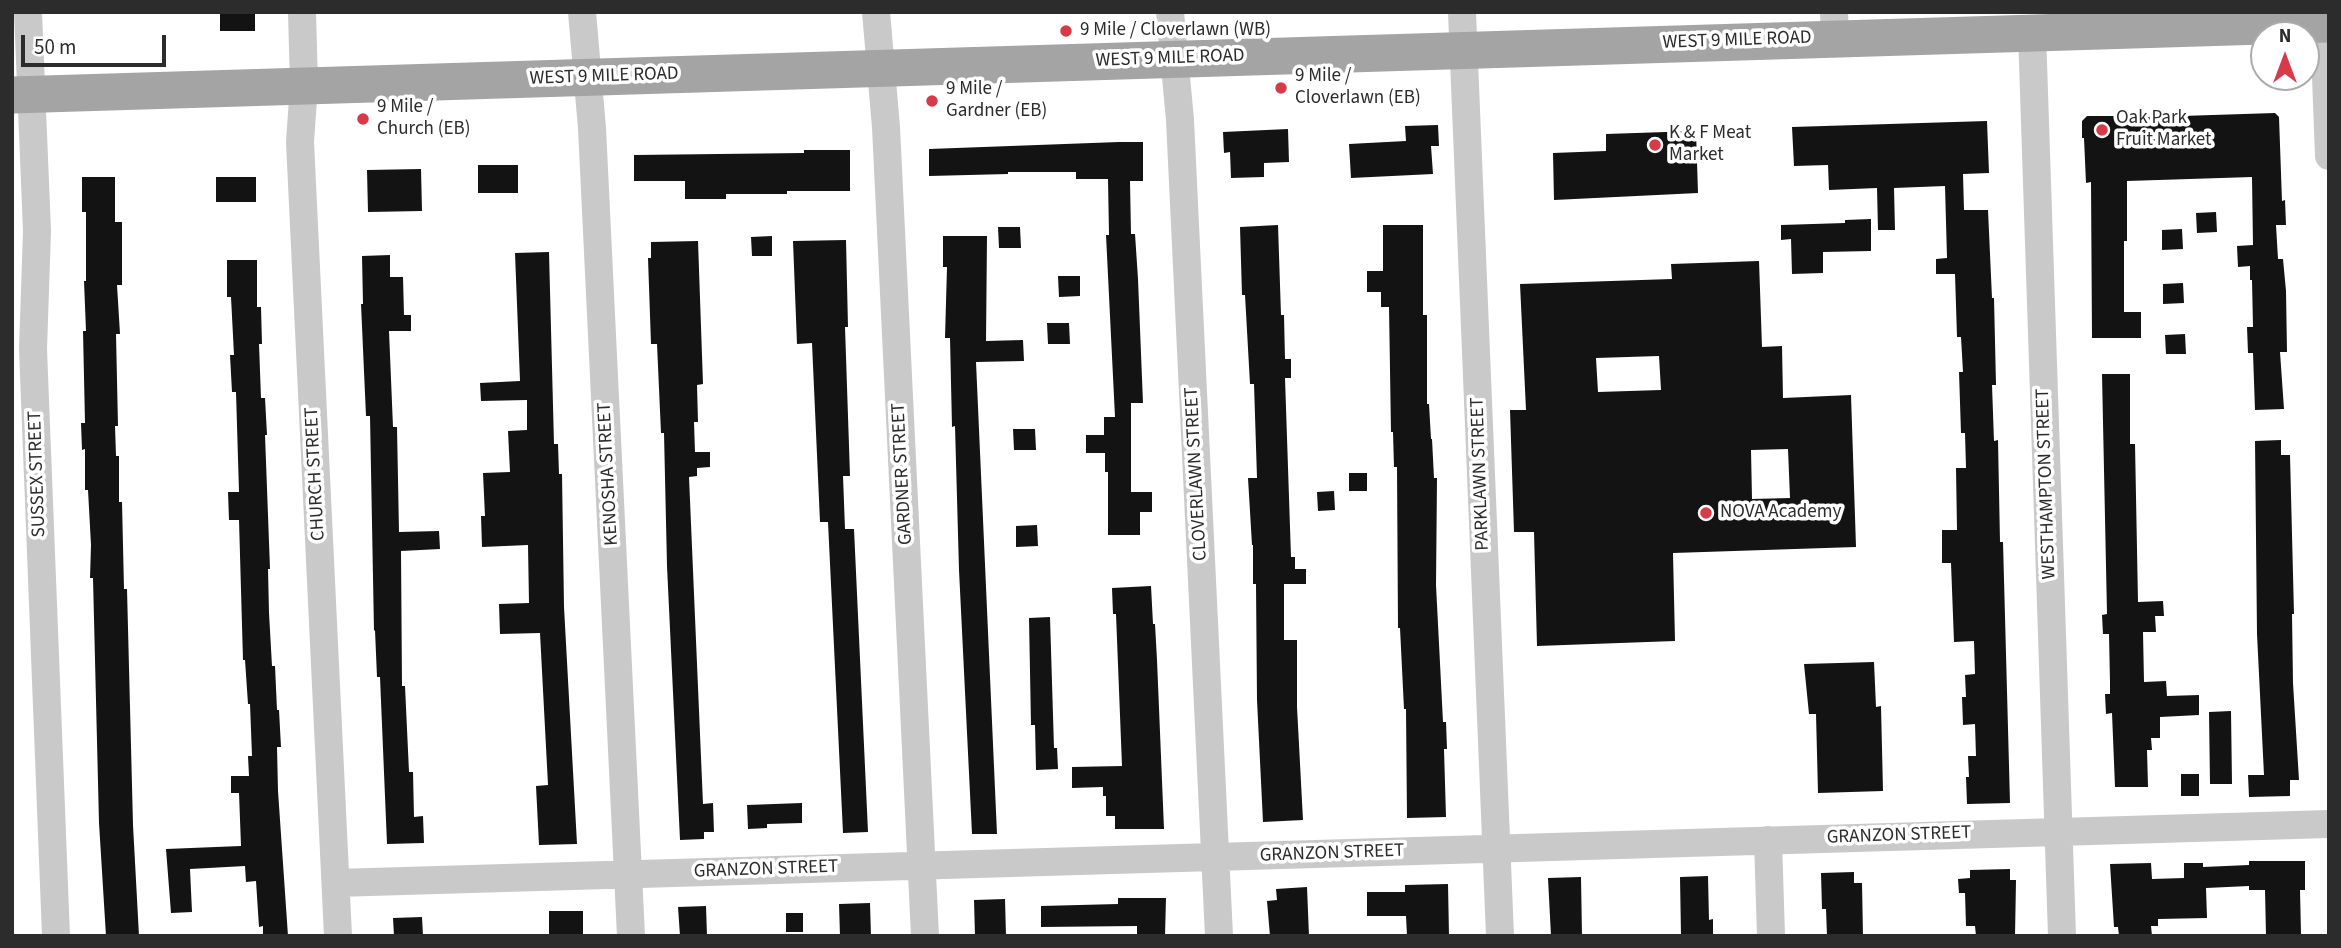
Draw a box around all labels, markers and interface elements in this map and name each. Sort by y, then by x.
place label: 9 Mile / Cloverlawn (WB) [1080,20,1271,42]
scale bar [24,21,170,65]
north arrow [2250,21,2320,91]
marker: 9 Mile / Cloverlawn (WB) [1058,23,1074,39]
text: N [2279,23,2291,50]
street label: WEST 9 MILE ROAD [1662,27,1812,55]
text: 50 m [34,32,76,62]
street label: WEST 9 MILE ROAD [1095,45,1245,73]
street label: WEST 9 MILE ROAD [529,63,679,91]
place label: 9 Mile / Cloverlawn (EB) [1295,66,1421,110]
place label: 9 Mile / Gardner (EB) [946,79,1047,123]
marker: 9 Mile / Cloverlawn (EB) [1273,80,1289,96]
marker: 9 Mile / Gardner (EB) [924,93,940,109]
place label: 9 Mile / Church (EB) [377,97,470,141]
place label: Oak Park Fruit Market [2116,108,2212,152]
marker: 9 Mile / Church (EB) [355,111,371,127]
marker: Oak Park Fruit Market [2094,122,2110,138]
place label: K & F Meat Market [1669,123,1751,167]
marker: K & F Meat Market [1647,137,1663,153]
street label: CLOVERLAWN STREET [1181,386,1213,562]
street label: WESTHAMPTON STREET [2032,388,2062,580]
street label: PARKLAWN STREET [1467,397,1495,551]
street label: KENOSHA STREET [594,402,624,546]
street label: GARDNER STREET [888,402,918,546]
street label: CHURCH STREET [301,406,331,542]
street label: SUSSEX STREET [24,410,52,538]
place label: NOVA Academy [1720,502,1841,524]
marker: NOVA Academy [1698,505,1714,521]
street label: GRANZON STREET [1826,822,1972,850]
street label: GRANZON STREET [1259,840,1405,868]
street label: GRANZON STREET [693,856,839,884]

